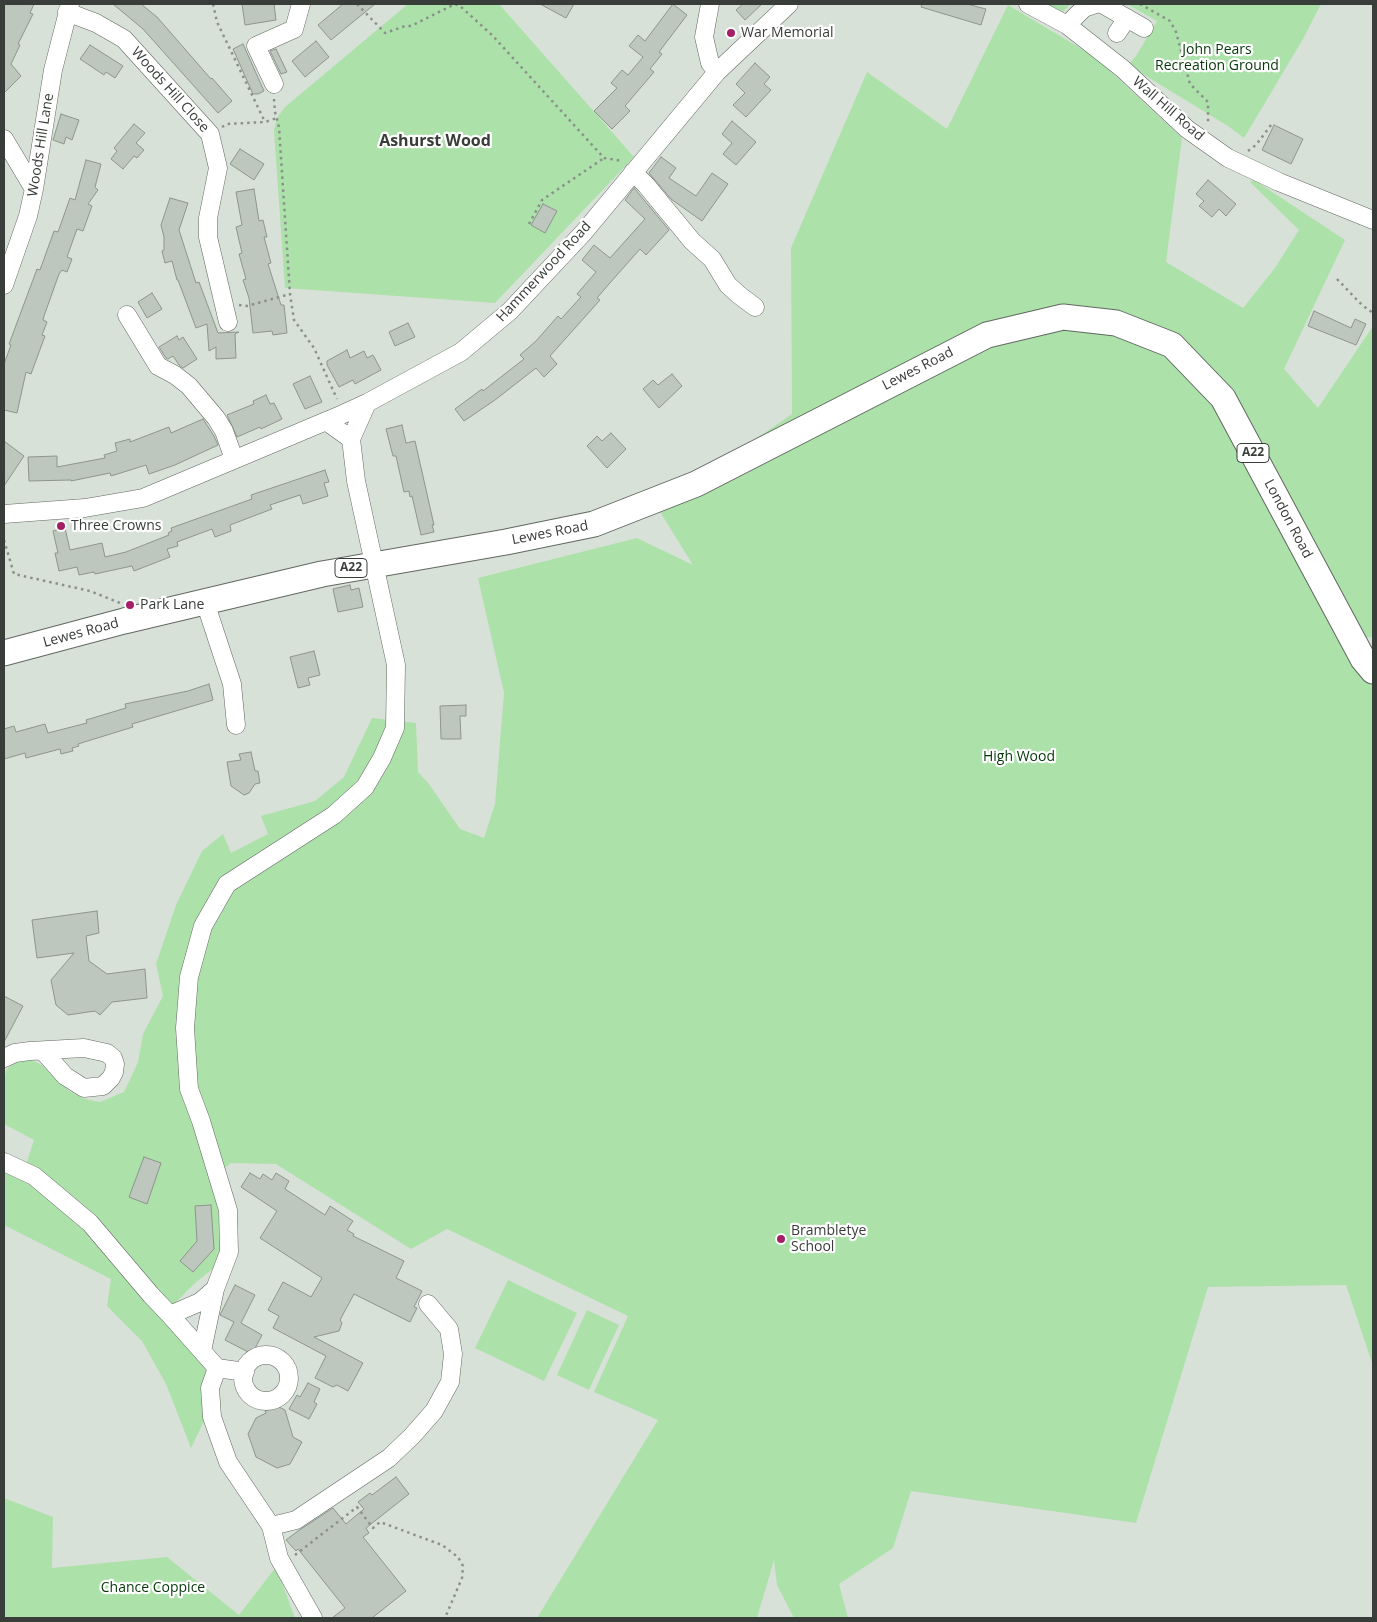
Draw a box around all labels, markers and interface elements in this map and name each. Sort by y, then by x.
place label: War Memorial [741,25,833,41]
marker: War Memorial [725,27,737,39]
park label: John Pears Recreation Ground [1155,42,1279,74]
street label: Woods Hill Close [127,44,213,136]
street label: Wall Hill Road [1129,73,1207,145]
street label: Woods Hill Lane [25,92,57,198]
district label: Ashurst Wood [379,131,491,151]
street label: Hammerwood Road [493,218,595,326]
street label: Lewes Road [880,344,956,394]
road number: A22 [1237,443,1269,462]
street label: London Road [1260,477,1316,561]
street label: Lewes Road [510,517,590,549]
place label: Three Crowns [71,518,161,534]
marker: Three Crowns [55,520,67,532]
road number: A22 [335,558,367,578]
place label: Park Lane [140,597,204,613]
marker: Park Lane [124,599,136,611]
street label: Lewes Road [41,615,121,651]
park label: High Wood [983,749,1055,765]
place label: Brambletye School [791,1223,866,1256]
marker: Brambletye School [775,1233,787,1245]
park label: Chance Coppice [101,1580,205,1596]

